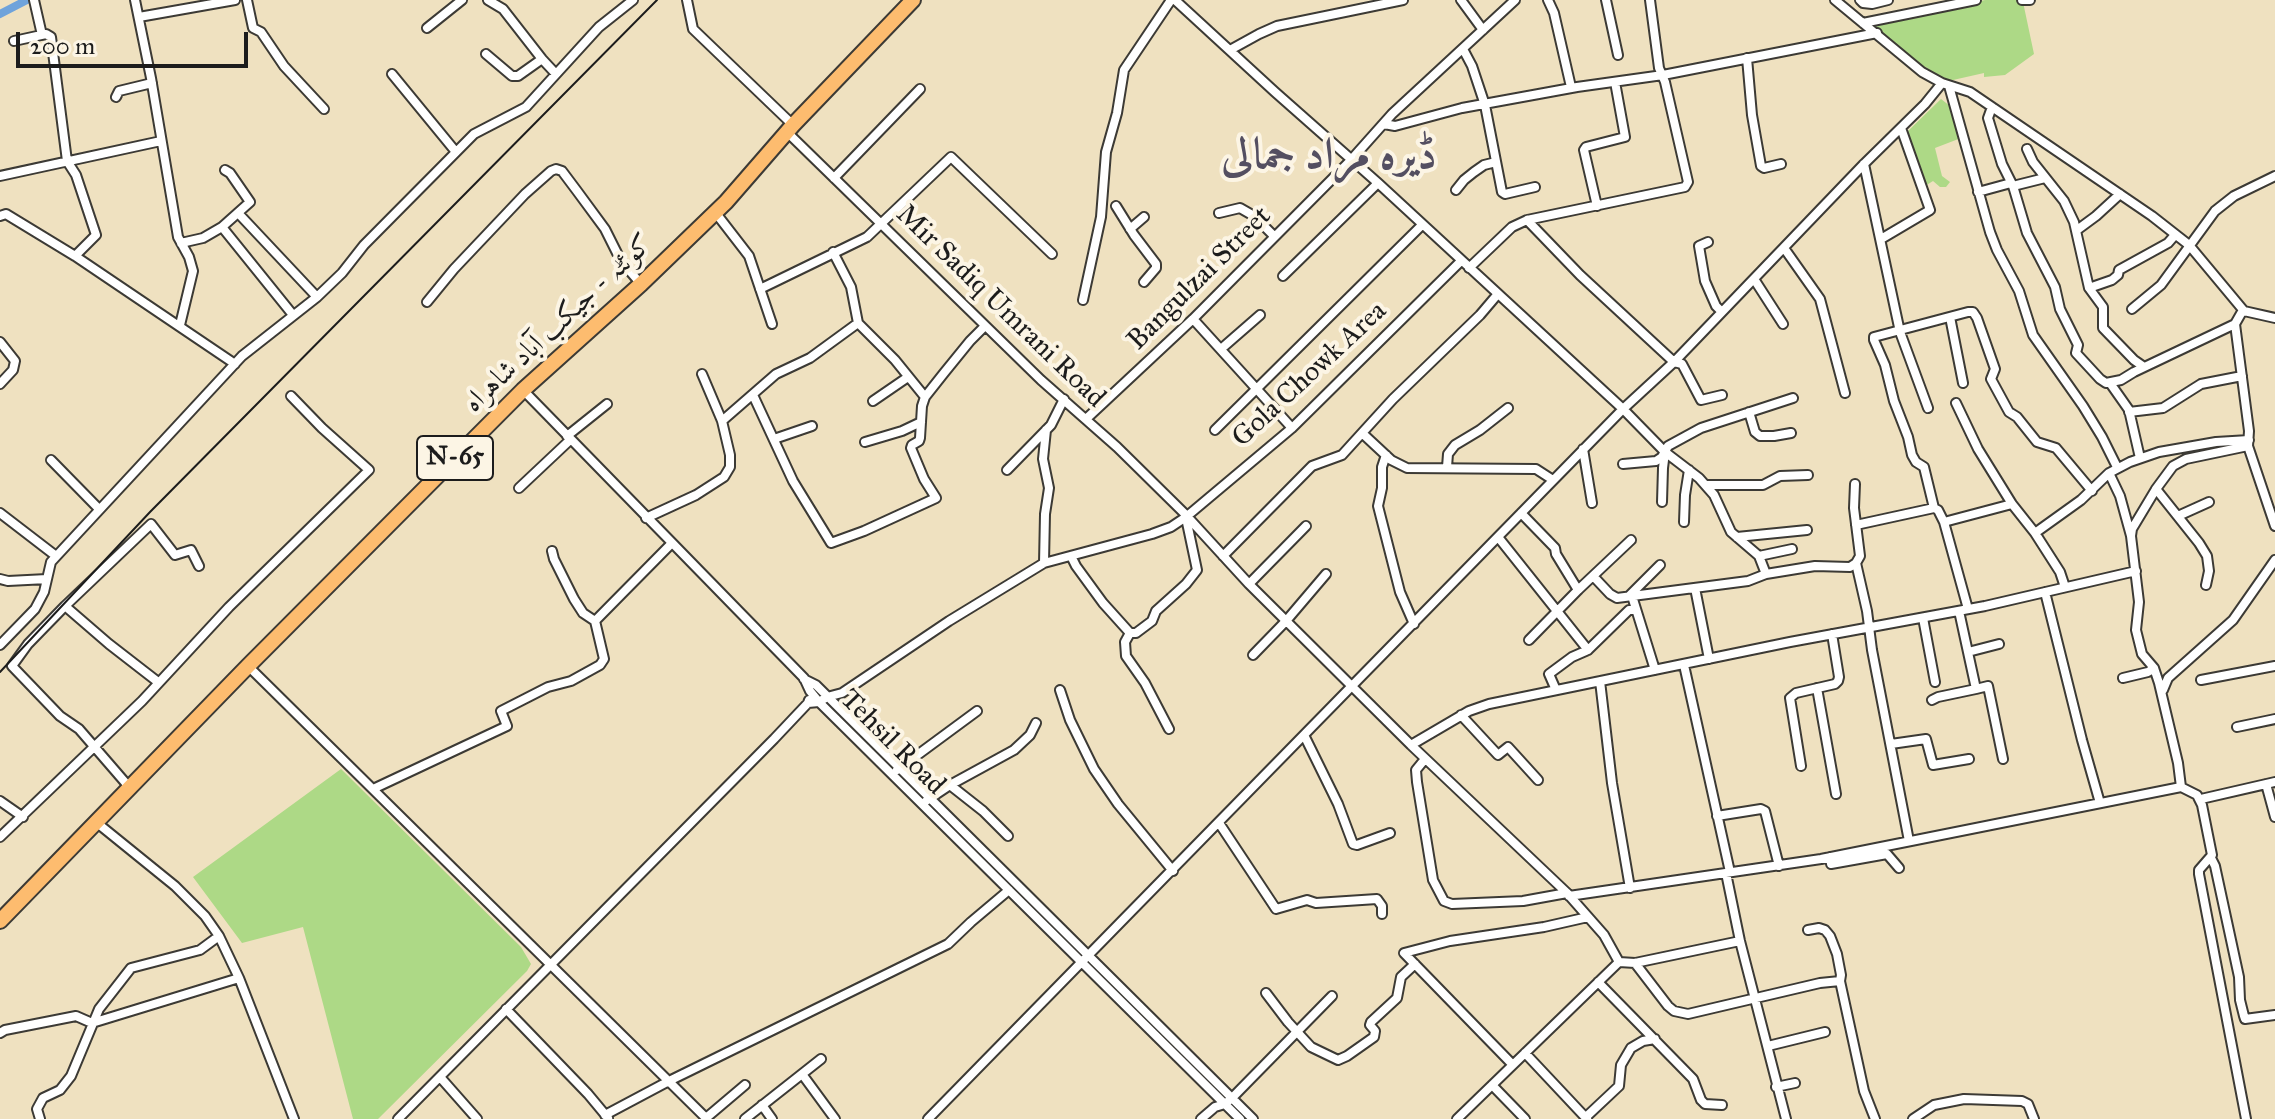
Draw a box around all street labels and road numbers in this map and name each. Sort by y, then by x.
street label: Mir Sadiq Umrani Road [888,198,1112,416]
street label: Bangulzai Street [1121,200,1279,358]
street label: کوئٹہ - جیکب آباد شاہراہ [458,228,660,420]
street label: Gola Chowk Area [1226,295,1394,455]
road number: N-65 [417,436,493,480]
street label: Tehsil Road [832,683,952,803]

